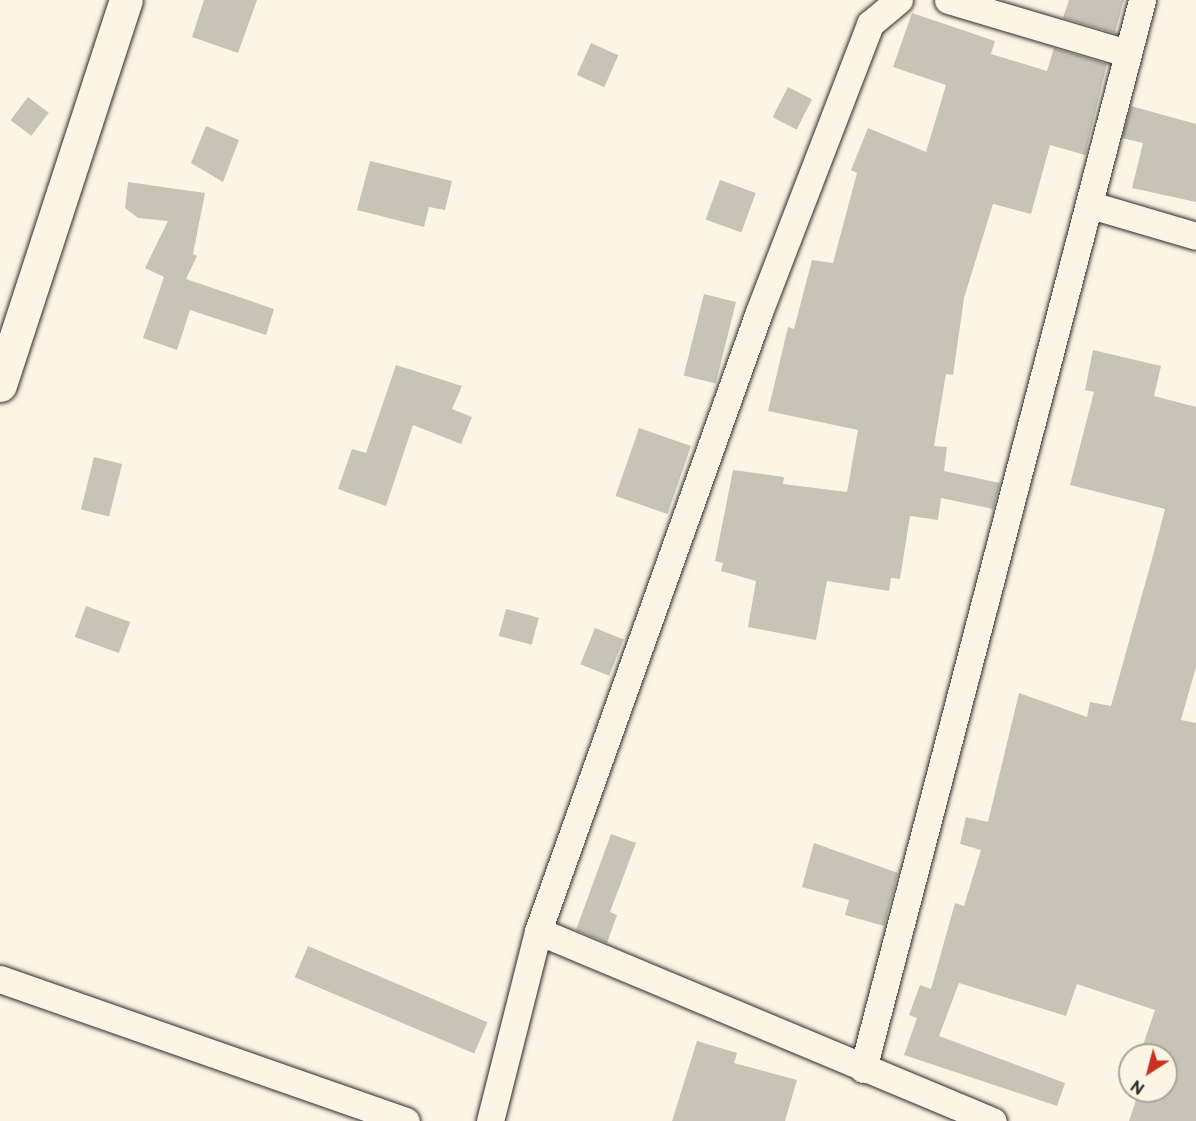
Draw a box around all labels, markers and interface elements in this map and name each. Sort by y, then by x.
north arrow [1118,1043,1178,1103]
text: N [1128,1075,1149,1098]

